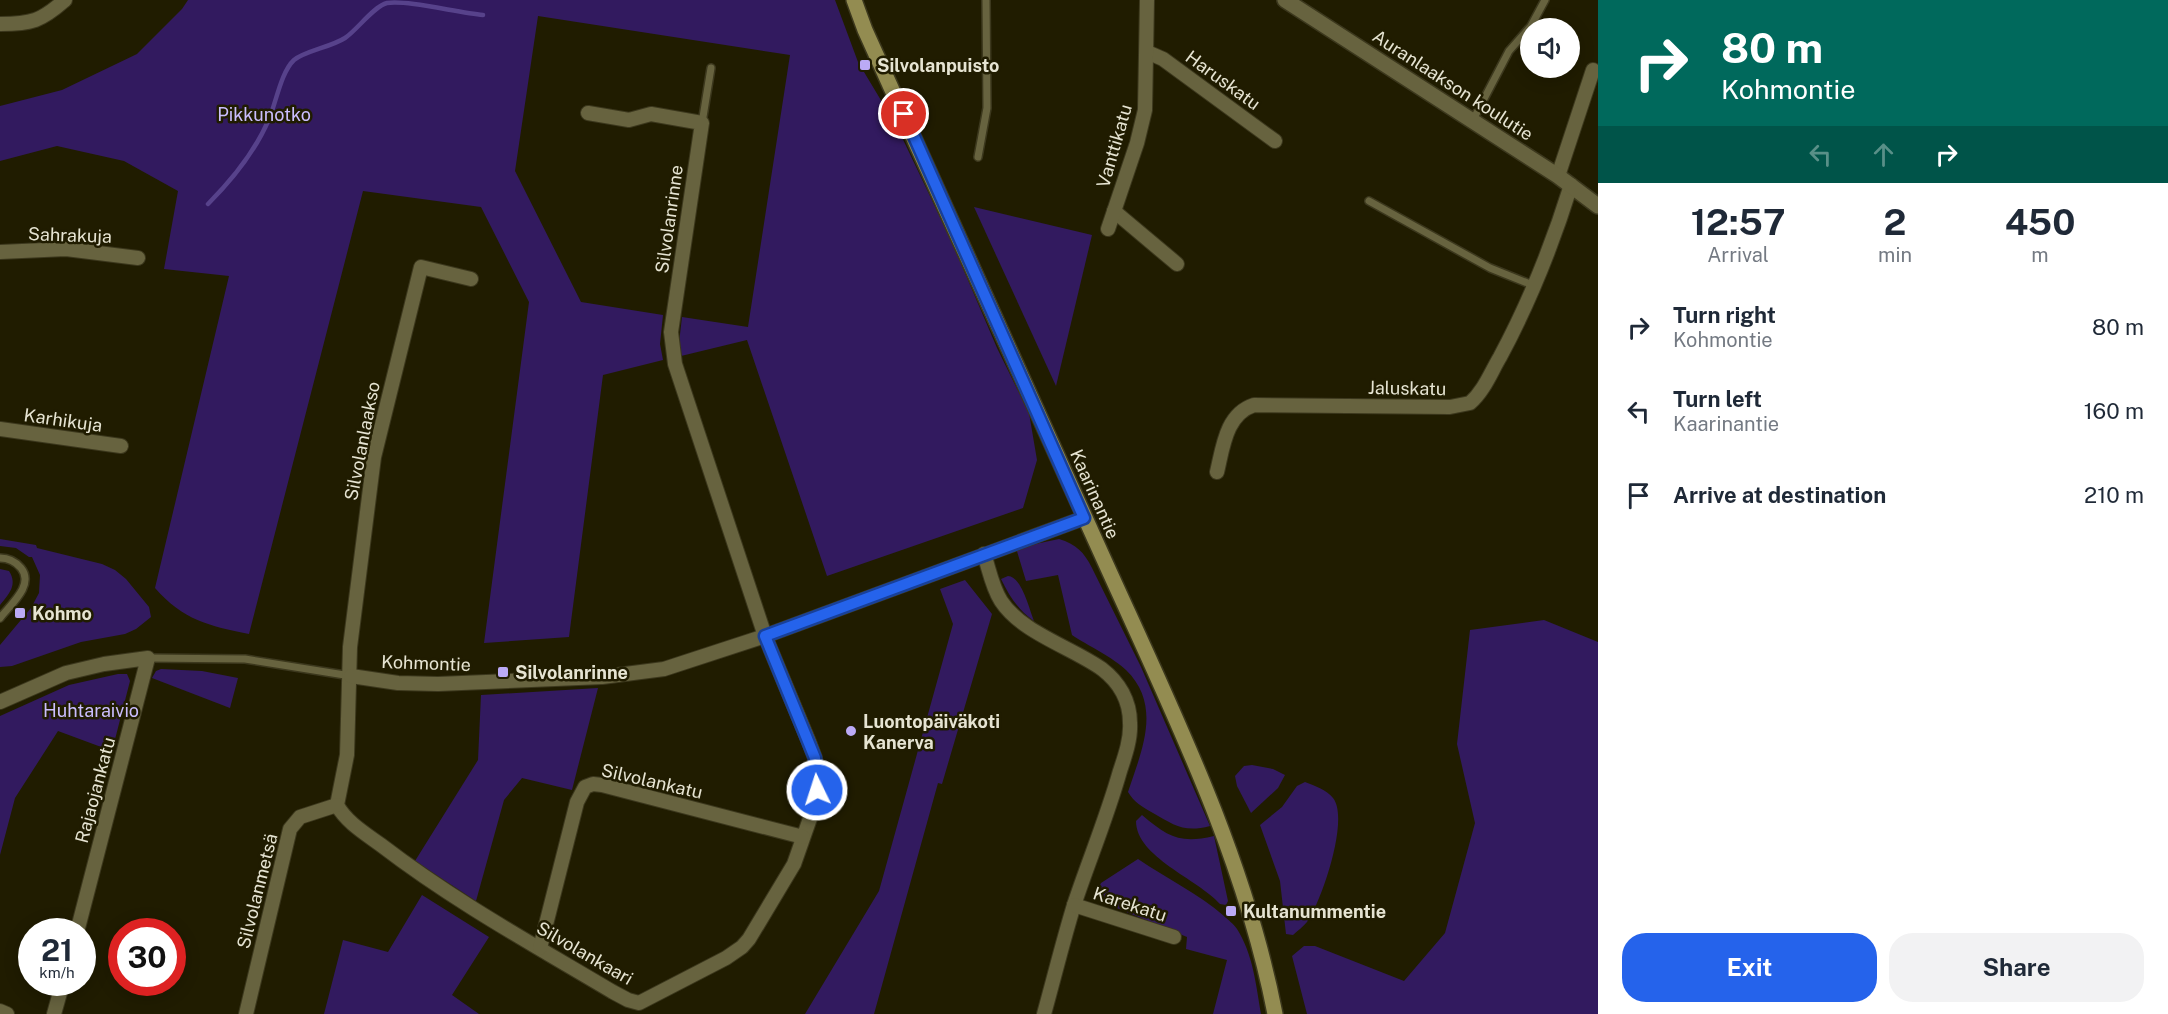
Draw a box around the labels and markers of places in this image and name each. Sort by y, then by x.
place label: Silvolanpuisto [877,55,999,76]
marker: Silvolanpuisto [858,58,872,72]
pin [878,88,929,139]
place label: Kohmo [32,603,92,624]
marker: Kohmo [13,606,27,620]
place label: Silvolanrinne [515,662,628,683]
marker: Silvolanrinne [496,665,510,679]
place label: Luontopäiväkoti Kanerva [863,711,1000,753]
marker: Luontopäiväkoti Kanerva [844,724,858,738]
place label: Kultanummentie [1243,901,1386,922]
marker: Kultanummentie [1224,904,1238,918]

